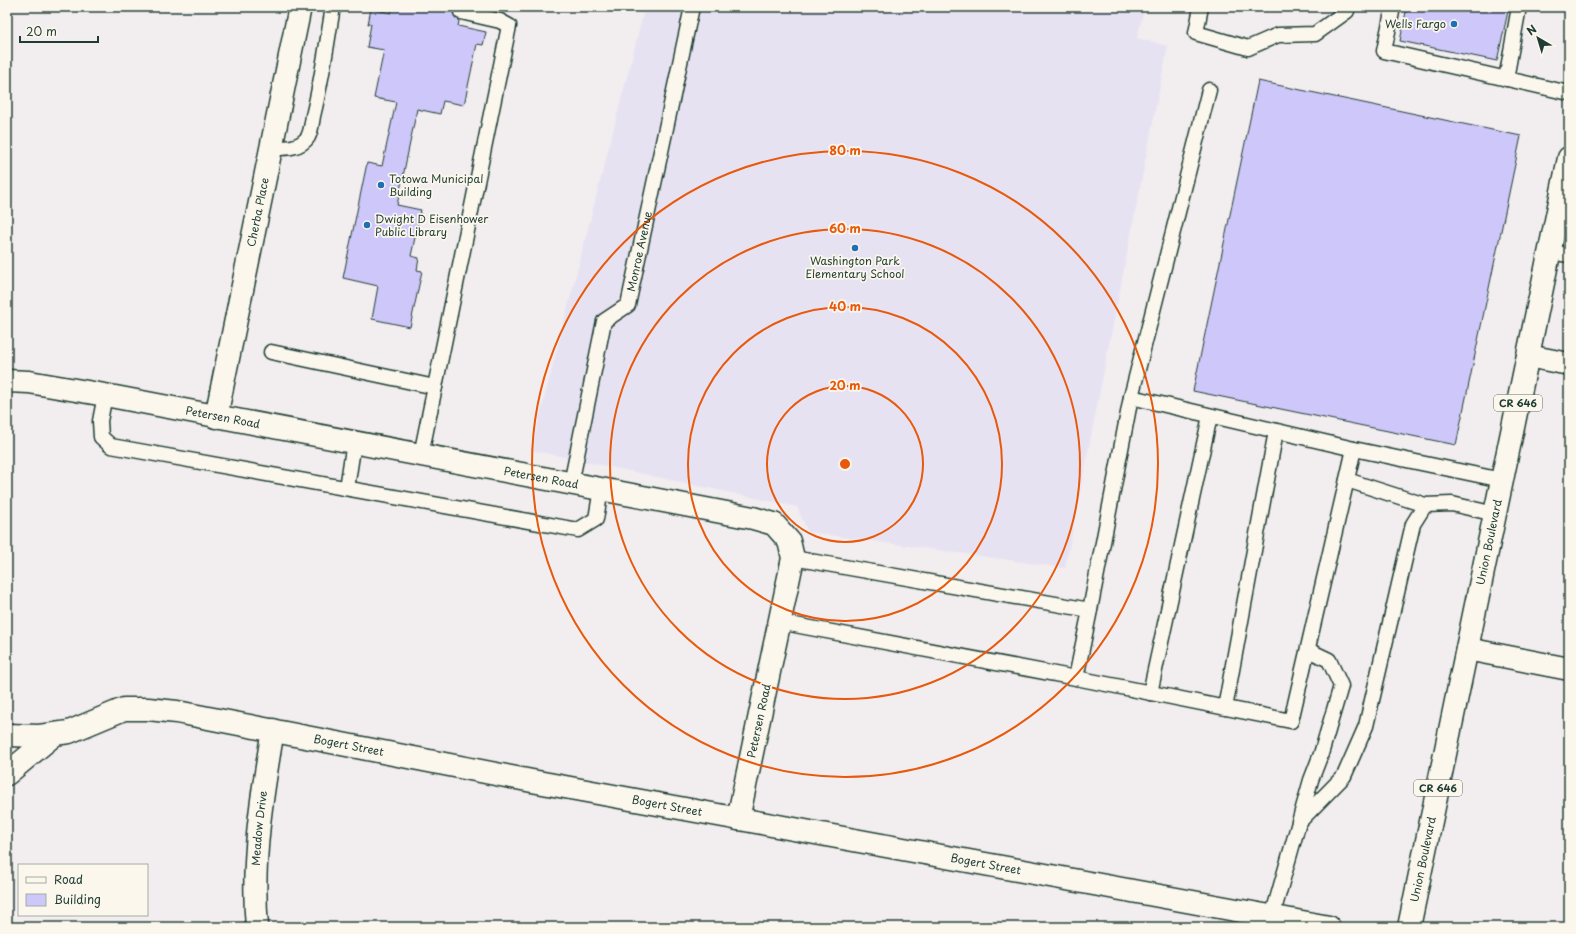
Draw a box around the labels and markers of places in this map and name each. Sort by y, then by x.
place label: Wells Fargo [1385,15,1446,32]
marker: Wells Fargo [1449,19,1459,29]
place label: Totowa Municipal Building [389,170,484,200]
marker: Totowa Municipal Building [376,180,386,190]
place label: Dwight D Eisenhower Public Library [375,210,489,240]
marker: Dwight D Eisenhower Public Library [362,220,372,230]
marker: Washington Park Elementary School [850,243,860,253]
place label: Washington Park Elementary School [805,252,905,282]
centre of rings [838,457,852,471]

